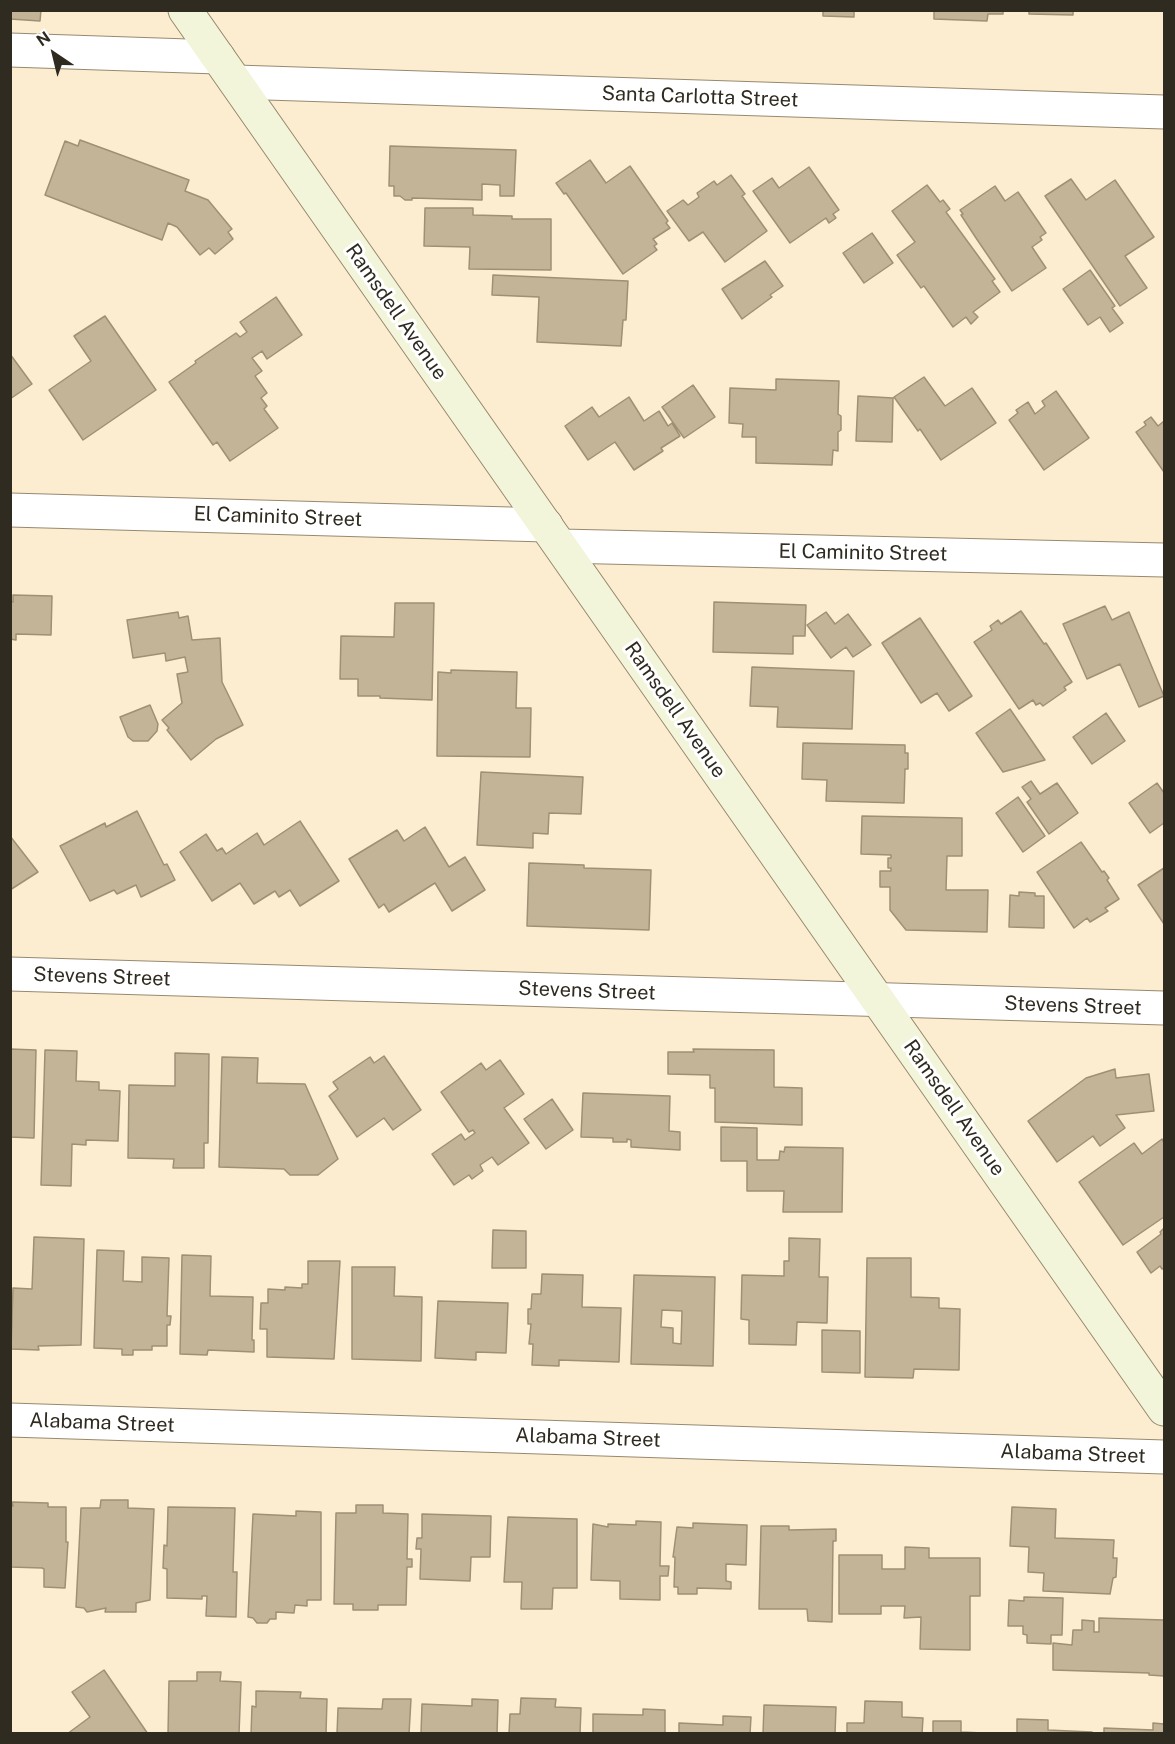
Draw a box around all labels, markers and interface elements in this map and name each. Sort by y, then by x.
north arrow [24,24,84,84]
text: N [33,27,54,50]
street label: Santa Carlotta Street [601,82,799,112]
street label: Ramsdell Avenue [340,239,452,385]
street label: El Caminito Street [193,502,363,532]
street label: El Caminito Street [778,540,948,566]
street label: Ramsdell Avenue [619,637,731,783]
street label: Stevens Street [33,963,171,991]
street label: Stevens Street [518,977,656,1005]
street label: Stevens Street [1004,992,1142,1020]
street label: Ramsdell Avenue [898,1035,1010,1181]
street label: Alabama Street [29,1408,175,1438]
street label: Alabama Street [515,1423,661,1453]
street label: Alabama Street [1000,1439,1146,1469]

